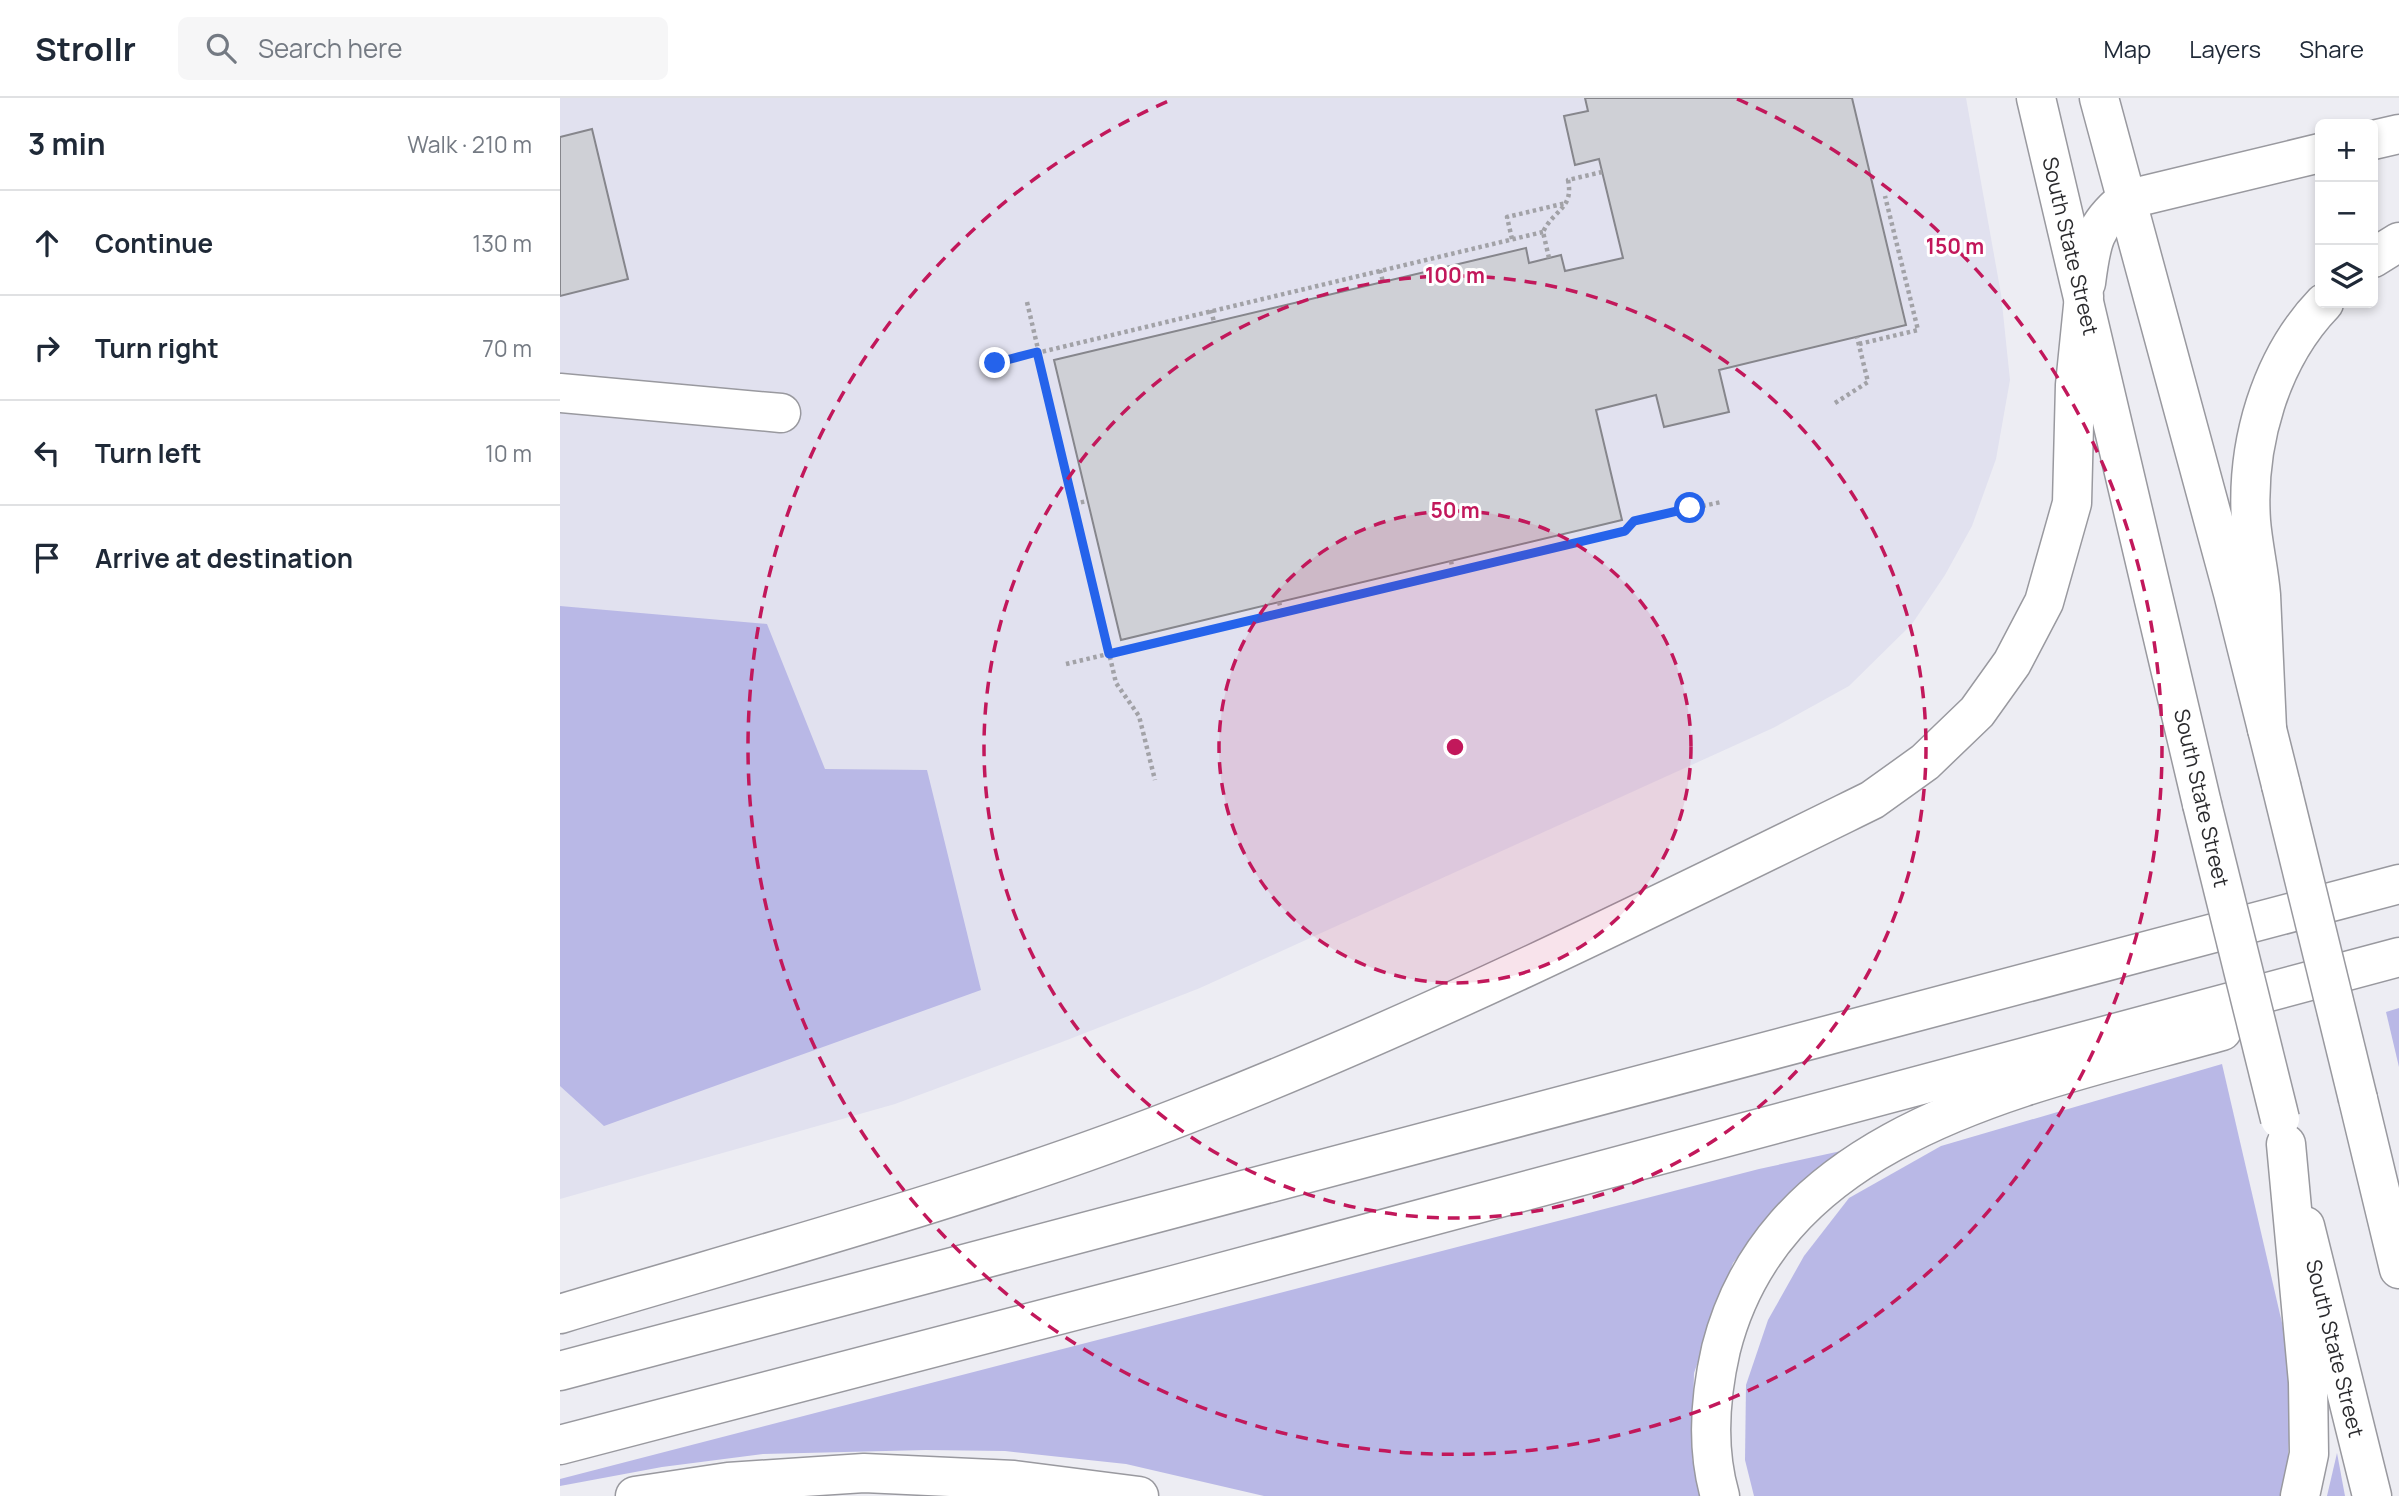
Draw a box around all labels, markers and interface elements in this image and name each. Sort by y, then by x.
search box [178,17,668,80]
text: Strollr [35,26,136,71]
icon: search [202,29,240,67]
text: Search here [258,30,402,66]
text: Map [2104,32,2151,65]
text: Layers [2189,32,2261,65]
text: Share [2299,32,2364,65]
map controls [2315,119,2378,308]
button: + [2315,119,2378,182]
text: 3 min [28,123,106,164]
text: Walk · 210 m [407,128,532,160]
street label: South State Street [2036,154,2105,338]
button: − [2315,182,2378,245]
icon: ahead [28,224,66,262]
text: Continue [95,225,213,261]
text: 130 m [472,227,532,259]
text: 150 m [1926,232,1984,260]
button: layers [2315,245,2378,308]
text: 100 m [1425,261,1485,289]
icon: right [28,329,66,367]
text: Turn right [95,330,219,366]
text: 70 m [482,332,532,364]
route end [979,347,1010,378]
icon: left [28,434,66,472]
text: Turn left [95,435,202,471]
text: 10 m [485,437,532,469]
route start [1674,492,1705,523]
text: 50 m [1430,496,1480,524]
icon: arrive [28,539,66,577]
text: Arrive at destination [95,540,353,576]
street label: South State Street [2168,706,2236,890]
centre of rings [1443,735,1467,759]
street label: South State Street [2300,1256,2371,1440]

